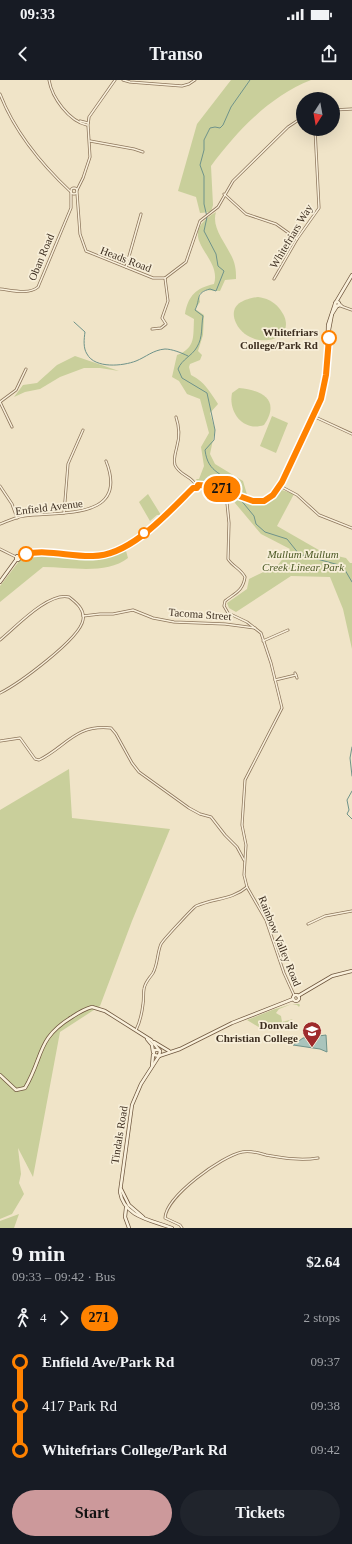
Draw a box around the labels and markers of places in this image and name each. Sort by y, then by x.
place label: Whitefriars College/Park Rd [240,326,319,351]
marker: Whitefriars College/Park Rd [321,330,337,346]
unlabelled marker [138,527,150,539]
unlabelled marker [18,546,34,562]
place label: Donvale Christian College [216,1019,298,1044]
school or university icon: Donvale Christian College [301,1020,323,1048]

